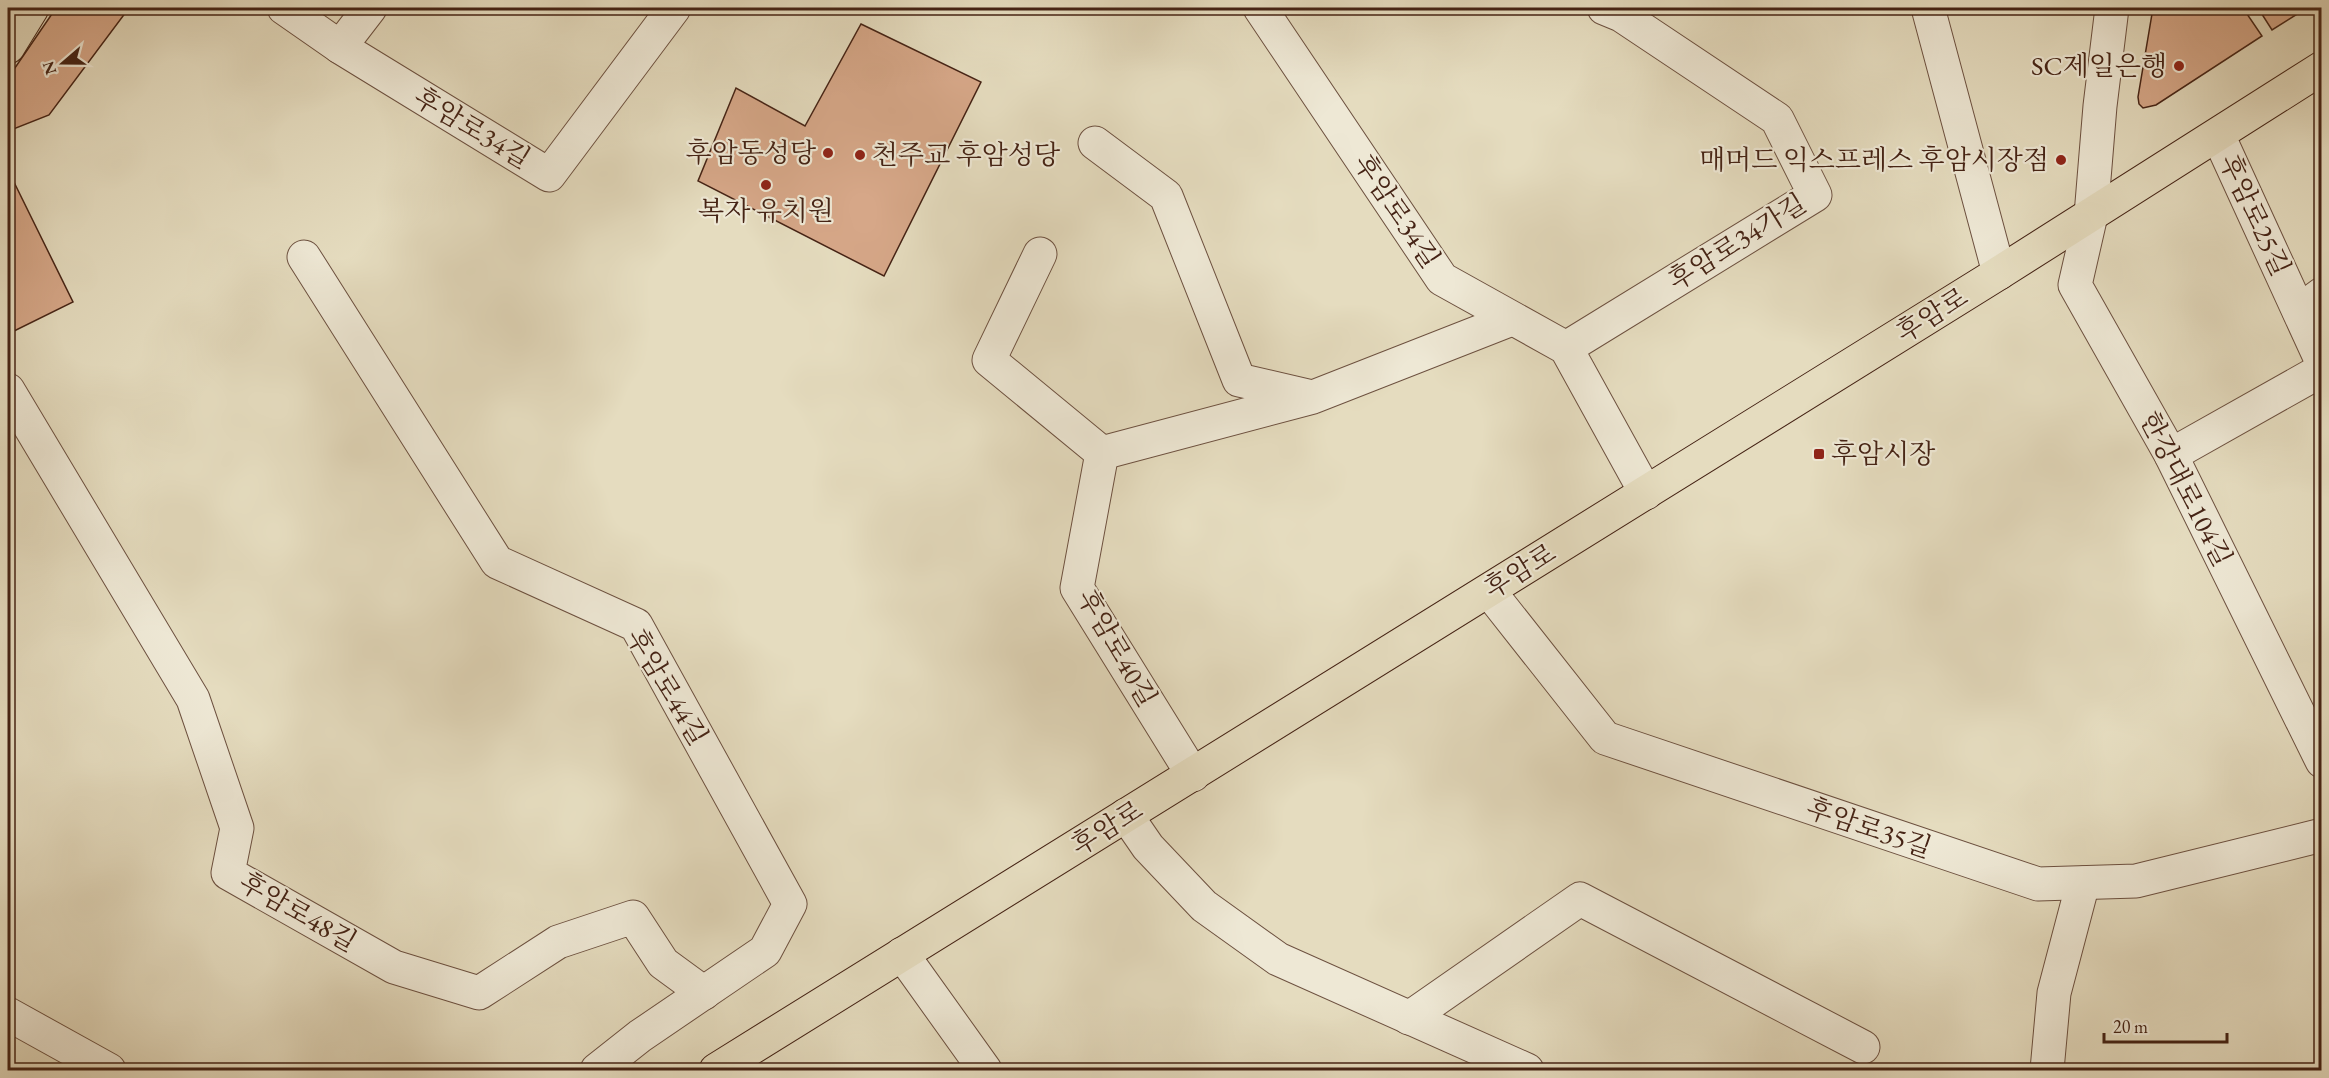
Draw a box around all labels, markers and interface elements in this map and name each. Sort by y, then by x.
north arrow [33,33,93,93]
place label: SC제일은행 [2031,48,2167,83]
text: N [37,58,61,78]
marker: SC제일은행 [2172,59,2186,73]
street label: 후암로34길 [407,79,537,176]
place label: 후암동성당 [686,135,816,170]
place label: 천주교 후암성당 [872,137,1060,172]
place label: 매머드 익스프레스 후암시장점 [1699,142,2049,177]
marker: 후암동성당 [821,146,835,160]
street label: 후암로34길 [1346,147,1448,274]
marker: 천주교 후암성당 [853,148,867,162]
street label: 후암로25길 [2212,148,2299,281]
marker: 매머드 익스프레스 후암시장점 [2054,153,2068,167]
marker: 복자 유치원 [759,178,773,192]
street label: 후암로34가길 [1661,185,1812,298]
place label: 복자 유치원 [698,193,834,228]
street label: 후암로 [1889,279,1974,350]
street label: 한강대로104길 [2132,405,2240,572]
place label: 후암시장 [1831,436,1935,471]
marker: 후암시장 [1812,447,1826,461]
street label: 후암로 [1477,535,1562,606]
street label: 후암로40길 [1070,583,1165,713]
street label: 후암로44길 [619,622,716,752]
street label: 후암로35길 [1802,790,1936,865]
street label: 후암로 [1064,792,1149,863]
street label: 후암로48길 [233,864,363,959]
scale bar [2104,1006,2227,1044]
text: 20 m [2113,1015,2148,1038]

